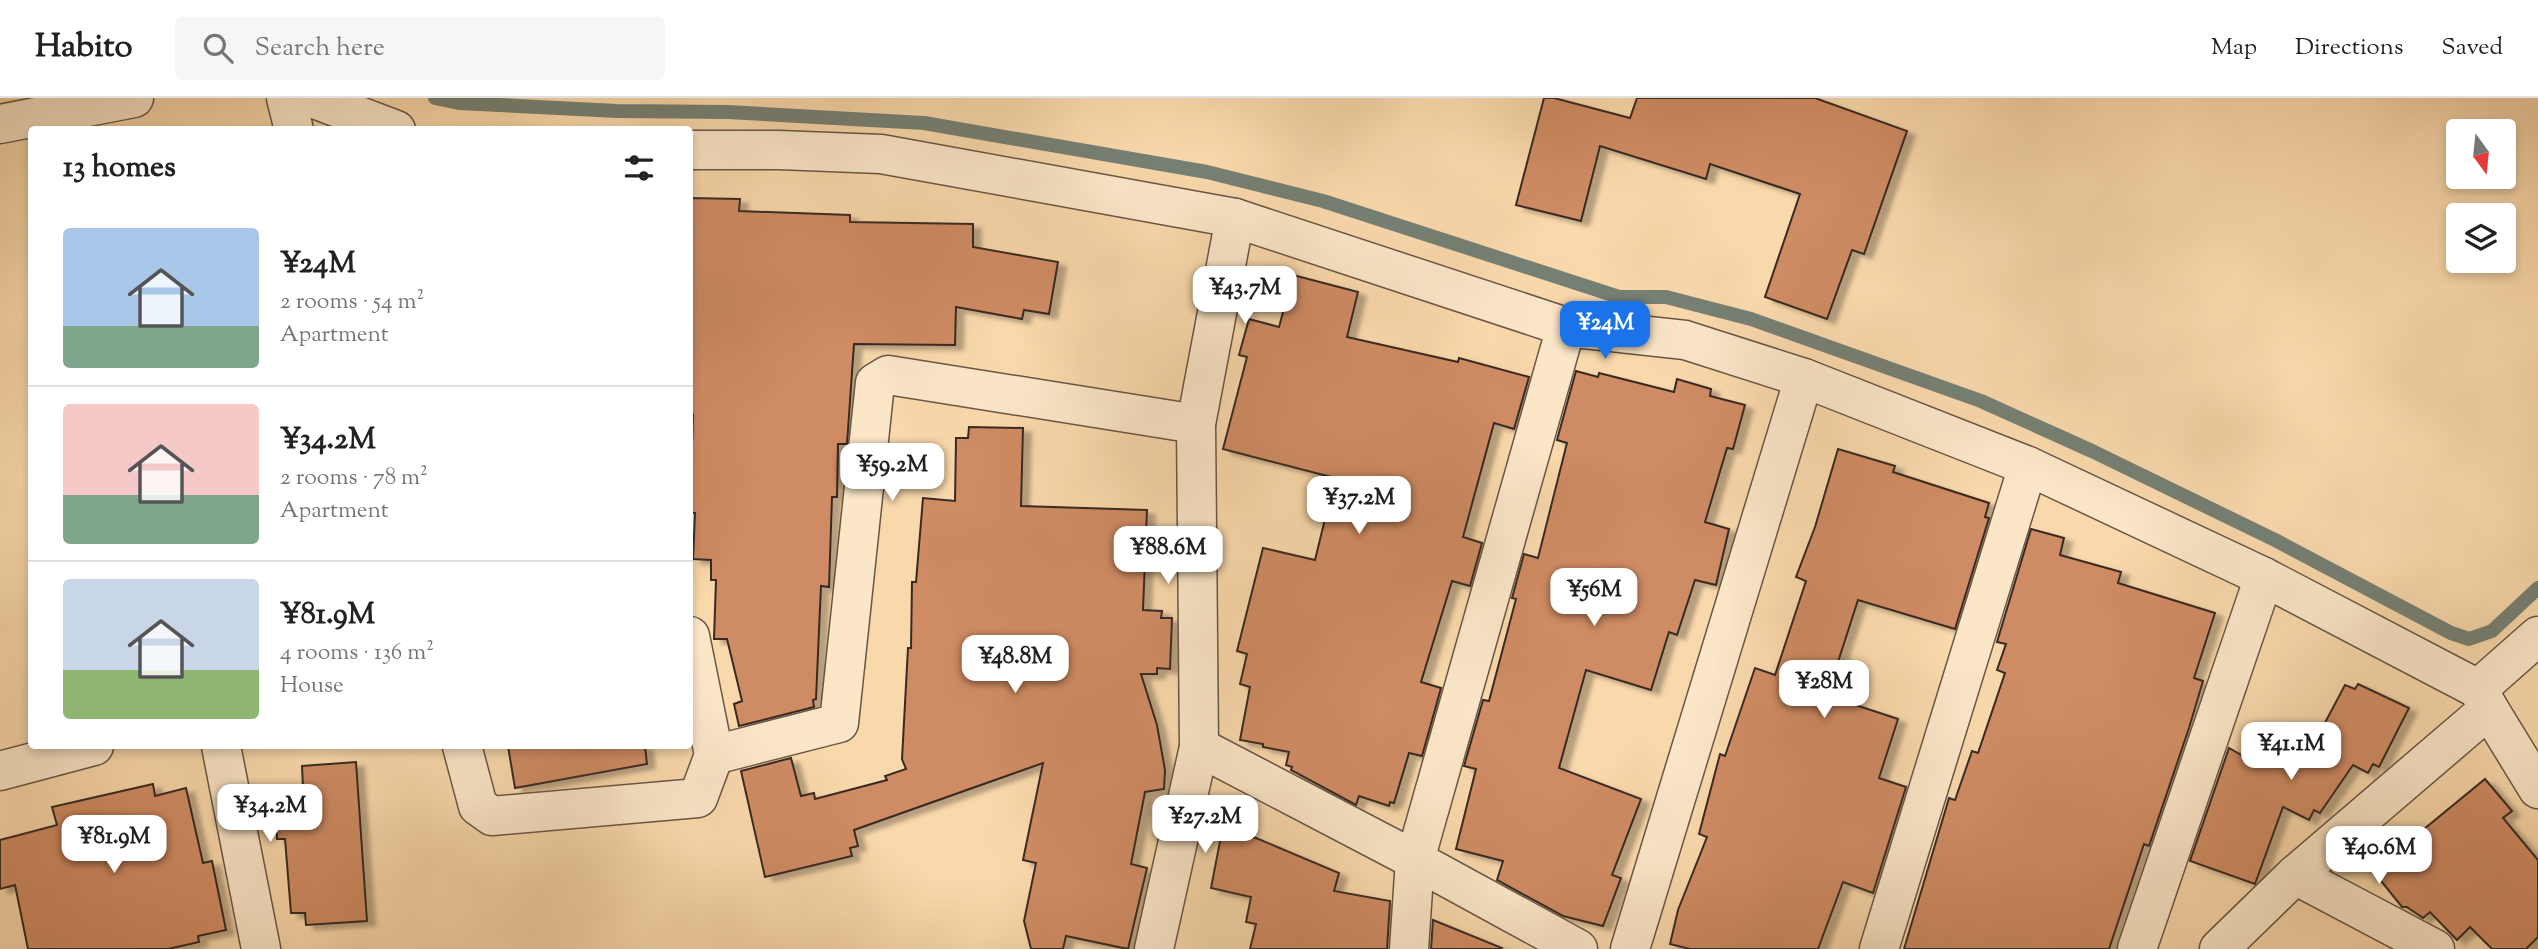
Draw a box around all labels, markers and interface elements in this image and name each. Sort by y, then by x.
search box [175,17,665,80]
text: Habito [35,24,133,72]
icon: search [199,29,237,67]
text: Search here [255,30,385,67]
text: Map [2211,31,2257,65]
text: Directions [2295,31,2403,65]
text: Saved [2441,31,2503,65]
north arrow [2446,119,2516,189]
map controls [2446,119,2516,273]
text: 13 homes [63,147,176,190]
icon: filters [620,149,658,187]
button: layers [2446,203,2516,273]
text: ¥24M [280,243,356,286]
icon: home [119,256,203,340]
pin: ¥43.7M [1188,266,1302,326]
text: ¥43.7M [1209,272,1281,305]
text: 2 rooms · 54 m² [280,286,424,319]
pin: ¥24M [1564,302,1646,361]
text: ¥24M [1576,307,1634,340]
text: Apartment [280,319,389,352]
text: ¥34.2M [280,419,376,462]
icon: home [119,432,203,516]
pin: ¥59.2M [835,444,949,503]
text: ¥59.2M [856,449,928,482]
text: 2 rooms · 78 m² [280,462,428,495]
pin: ¥37.2M [1302,476,1416,536]
text: ¥37.2M [1323,482,1395,515]
text: Apartment [280,495,389,528]
pin: ¥88.6M [1111,526,1225,586]
text: ¥88.6M [1130,532,1206,565]
pin: ¥56M [1553,568,1635,628]
text: ¥56M [1566,574,1622,607]
text: ¥81.9M [280,594,375,637]
icon: home [119,607,203,691]
pin: ¥48.8M [958,636,1072,695]
text: 4 rooms · 136 m² [280,637,434,670]
text: ¥48.8M [978,641,1052,674]
pin: ¥28M [1783,660,1865,720]
text: ¥28M [1795,666,1853,699]
text: House [280,670,344,703]
pin: ¥41.1M [2234,722,2348,782]
text: ¥41.1M [2257,728,2325,761]
pin: ¥34.2M [213,784,327,844]
text: ¥34.2M [233,790,307,823]
pin: ¥27.2M [1148,796,1262,855]
text: ¥27.2M [1168,801,1242,834]
pin: ¥81.9M [57,816,171,875]
text: ¥81.9M [78,821,150,854]
pin: ¥40.6M [2322,826,2436,886]
text: ¥40.6M [2342,832,2416,865]

